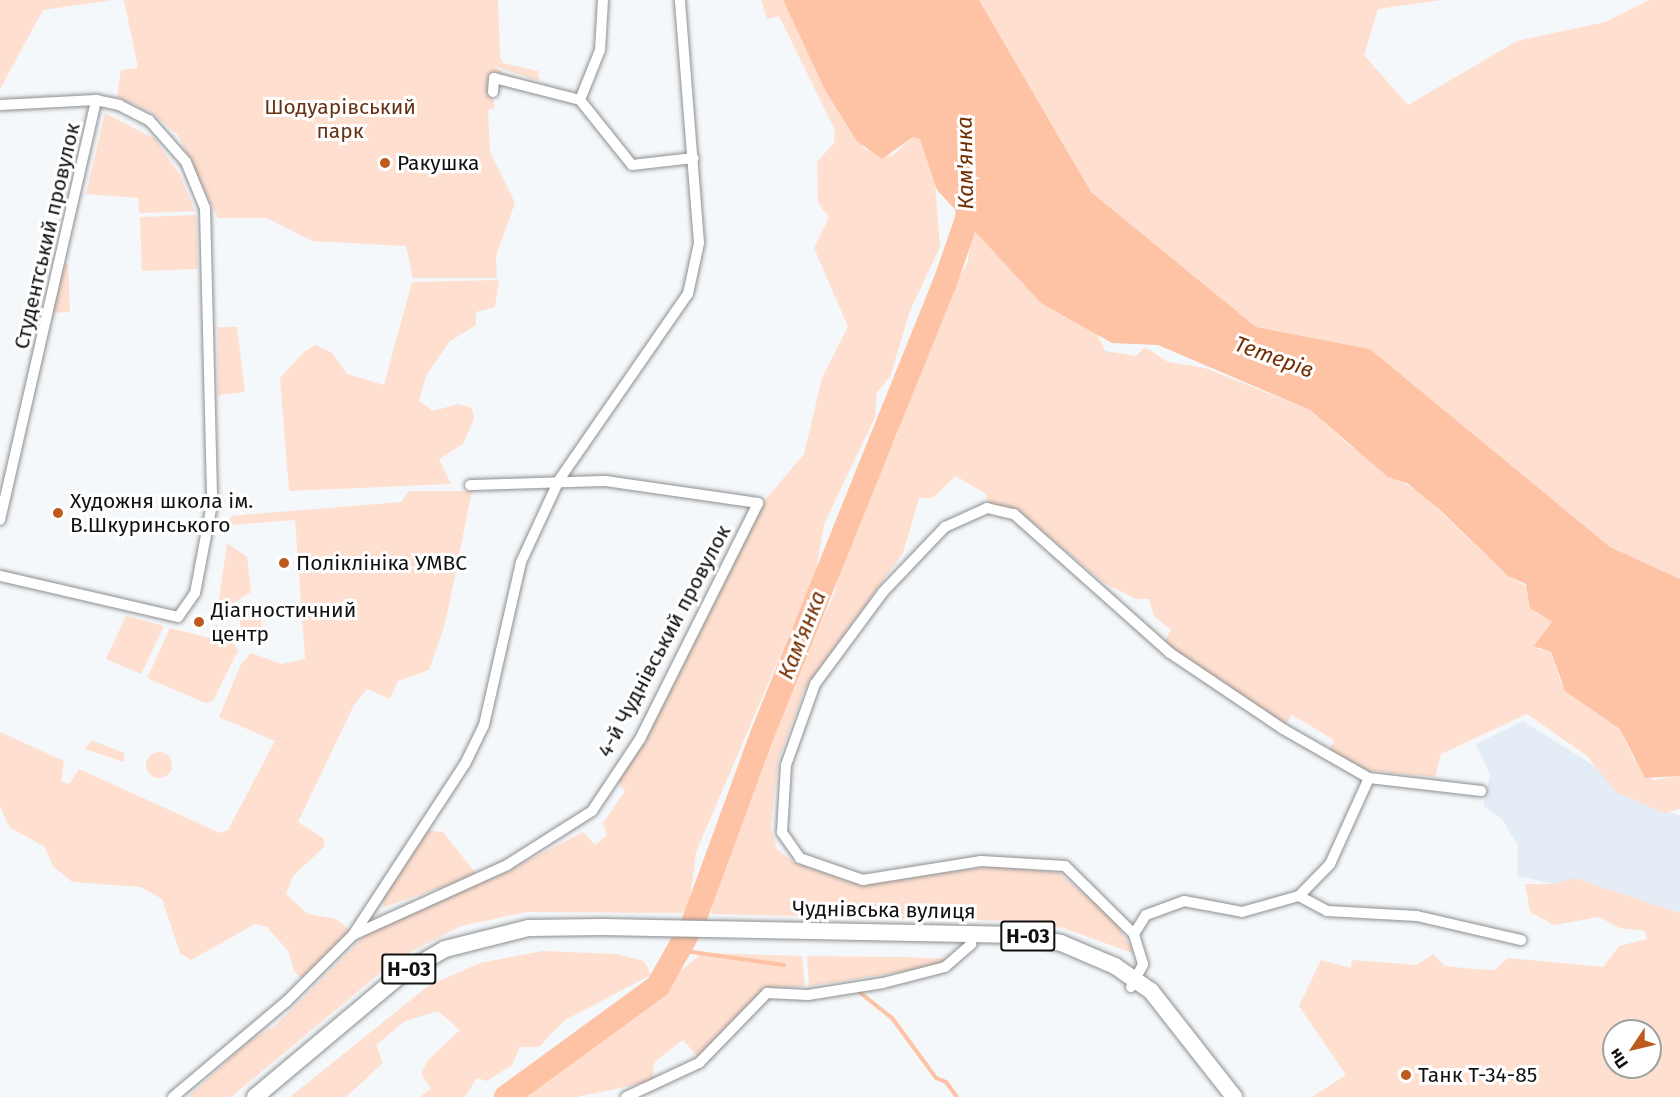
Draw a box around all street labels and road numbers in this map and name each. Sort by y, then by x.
street label: Студентський провулок [9,120,85,352]
street label: 4-й Чуднівський провулок [592,521,736,761]
street label: Чуднівська вулиця [792,896,976,924]
road number: Н-03 [1000,919,1056,953]
road number: Н-03 [380,952,438,986]

